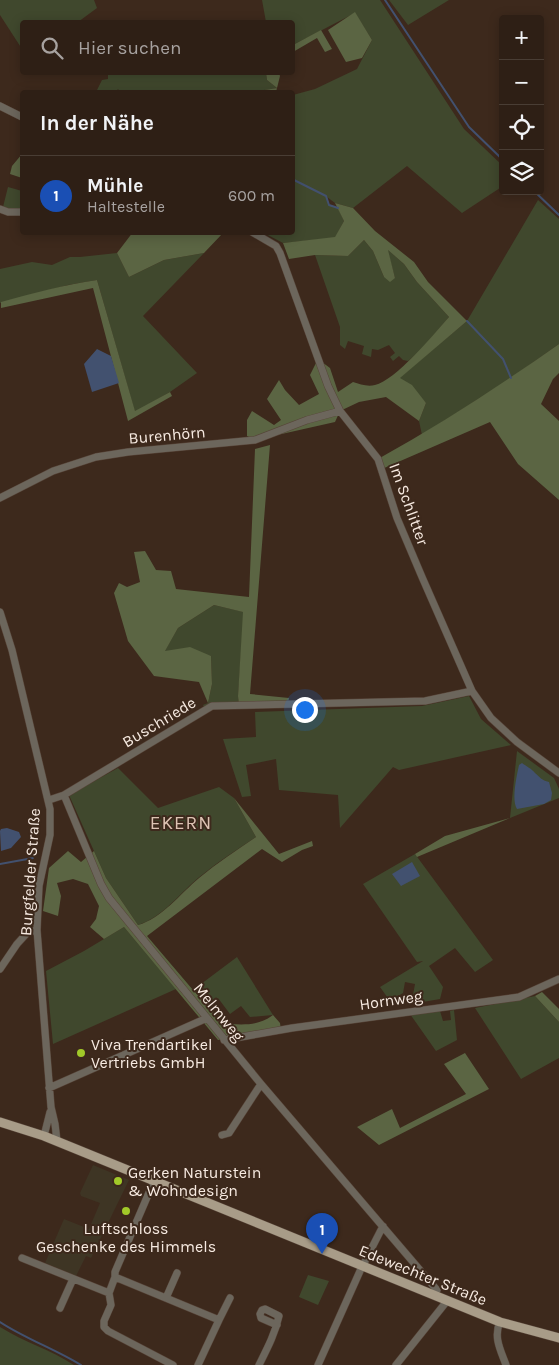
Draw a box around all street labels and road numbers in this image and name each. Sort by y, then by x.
street label: Burenhörn [128,422,206,448]
street label: Im Schlitter [385,460,433,548]
street label: Buschriede [119,693,199,751]
street label: Burgfelder Straße [16,808,44,936]
street label: Melmweg [190,979,248,1045]
street label: Hornweg [358,986,424,1014]
street label: Edewechter Straße [356,1241,490,1309]

